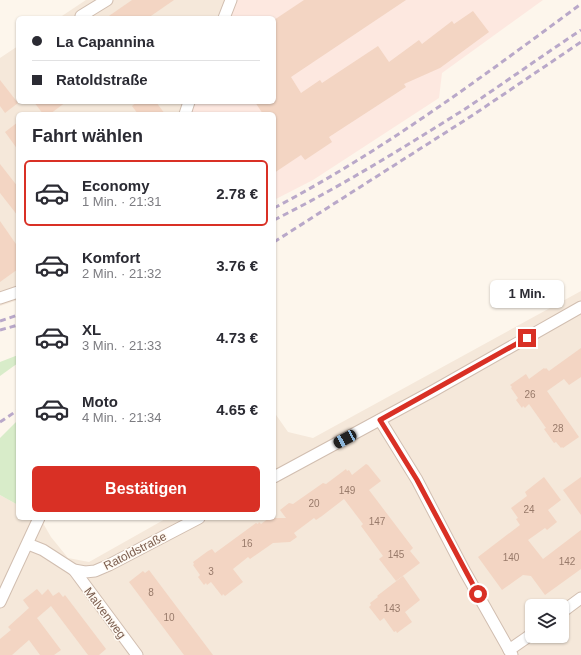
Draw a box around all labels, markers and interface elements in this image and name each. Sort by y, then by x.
text: La Capannina [56,33,154,50]
text: Ratoldstraße [56,71,148,88]
text: Fahrt wählen [32,126,143,146]
icon: car [34,175,70,211]
text: Economy [82,177,150,194]
text: 2.78 € [216,185,258,202]
text: 1 Min. · 21:31 [82,194,162,209]
icon: car [34,247,70,283]
text: Komfort [82,249,140,266]
text: 3.76 € [216,257,258,274]
text: 2 Min. · 21:32 [82,266,162,281]
callout: 1 Min. [490,280,564,308]
text: 1 Min. [509,286,545,301]
icon: car [34,319,70,355]
text: XL [82,321,101,338]
text: 4.73 € [216,329,258,346]
route end [518,329,536,347]
text: 3 Min. · 21:33 [82,338,162,353]
house number: 26 [524,389,536,400]
icon: car [34,391,70,427]
text: Moto [82,393,118,410]
text: 4.65 € [216,401,258,418]
text: 4 Min. · 21:34 [82,410,162,425]
house number: 28 [552,423,564,434]
car [332,428,358,450]
button: Bestätigen [32,466,260,512]
house number: 149 [339,485,356,496]
house number: 20 [308,498,320,509]
house number: 24 [523,504,535,515]
house number: 147 [369,516,386,527]
street label: Ratoldstraße [101,529,169,573]
house number: 16 [241,538,253,549]
house number: 145 [388,549,405,560]
house number: 140 [503,552,520,563]
house number: 142 [559,556,576,567]
house number: 3 [208,566,214,577]
street label: Malvenweg [81,585,129,641]
route start [469,585,487,603]
house number: 8 [148,587,154,598]
map controls [525,599,569,643]
button: layers [525,599,569,643]
house number: 143 [384,603,401,614]
house number: 10 [163,612,175,623]

